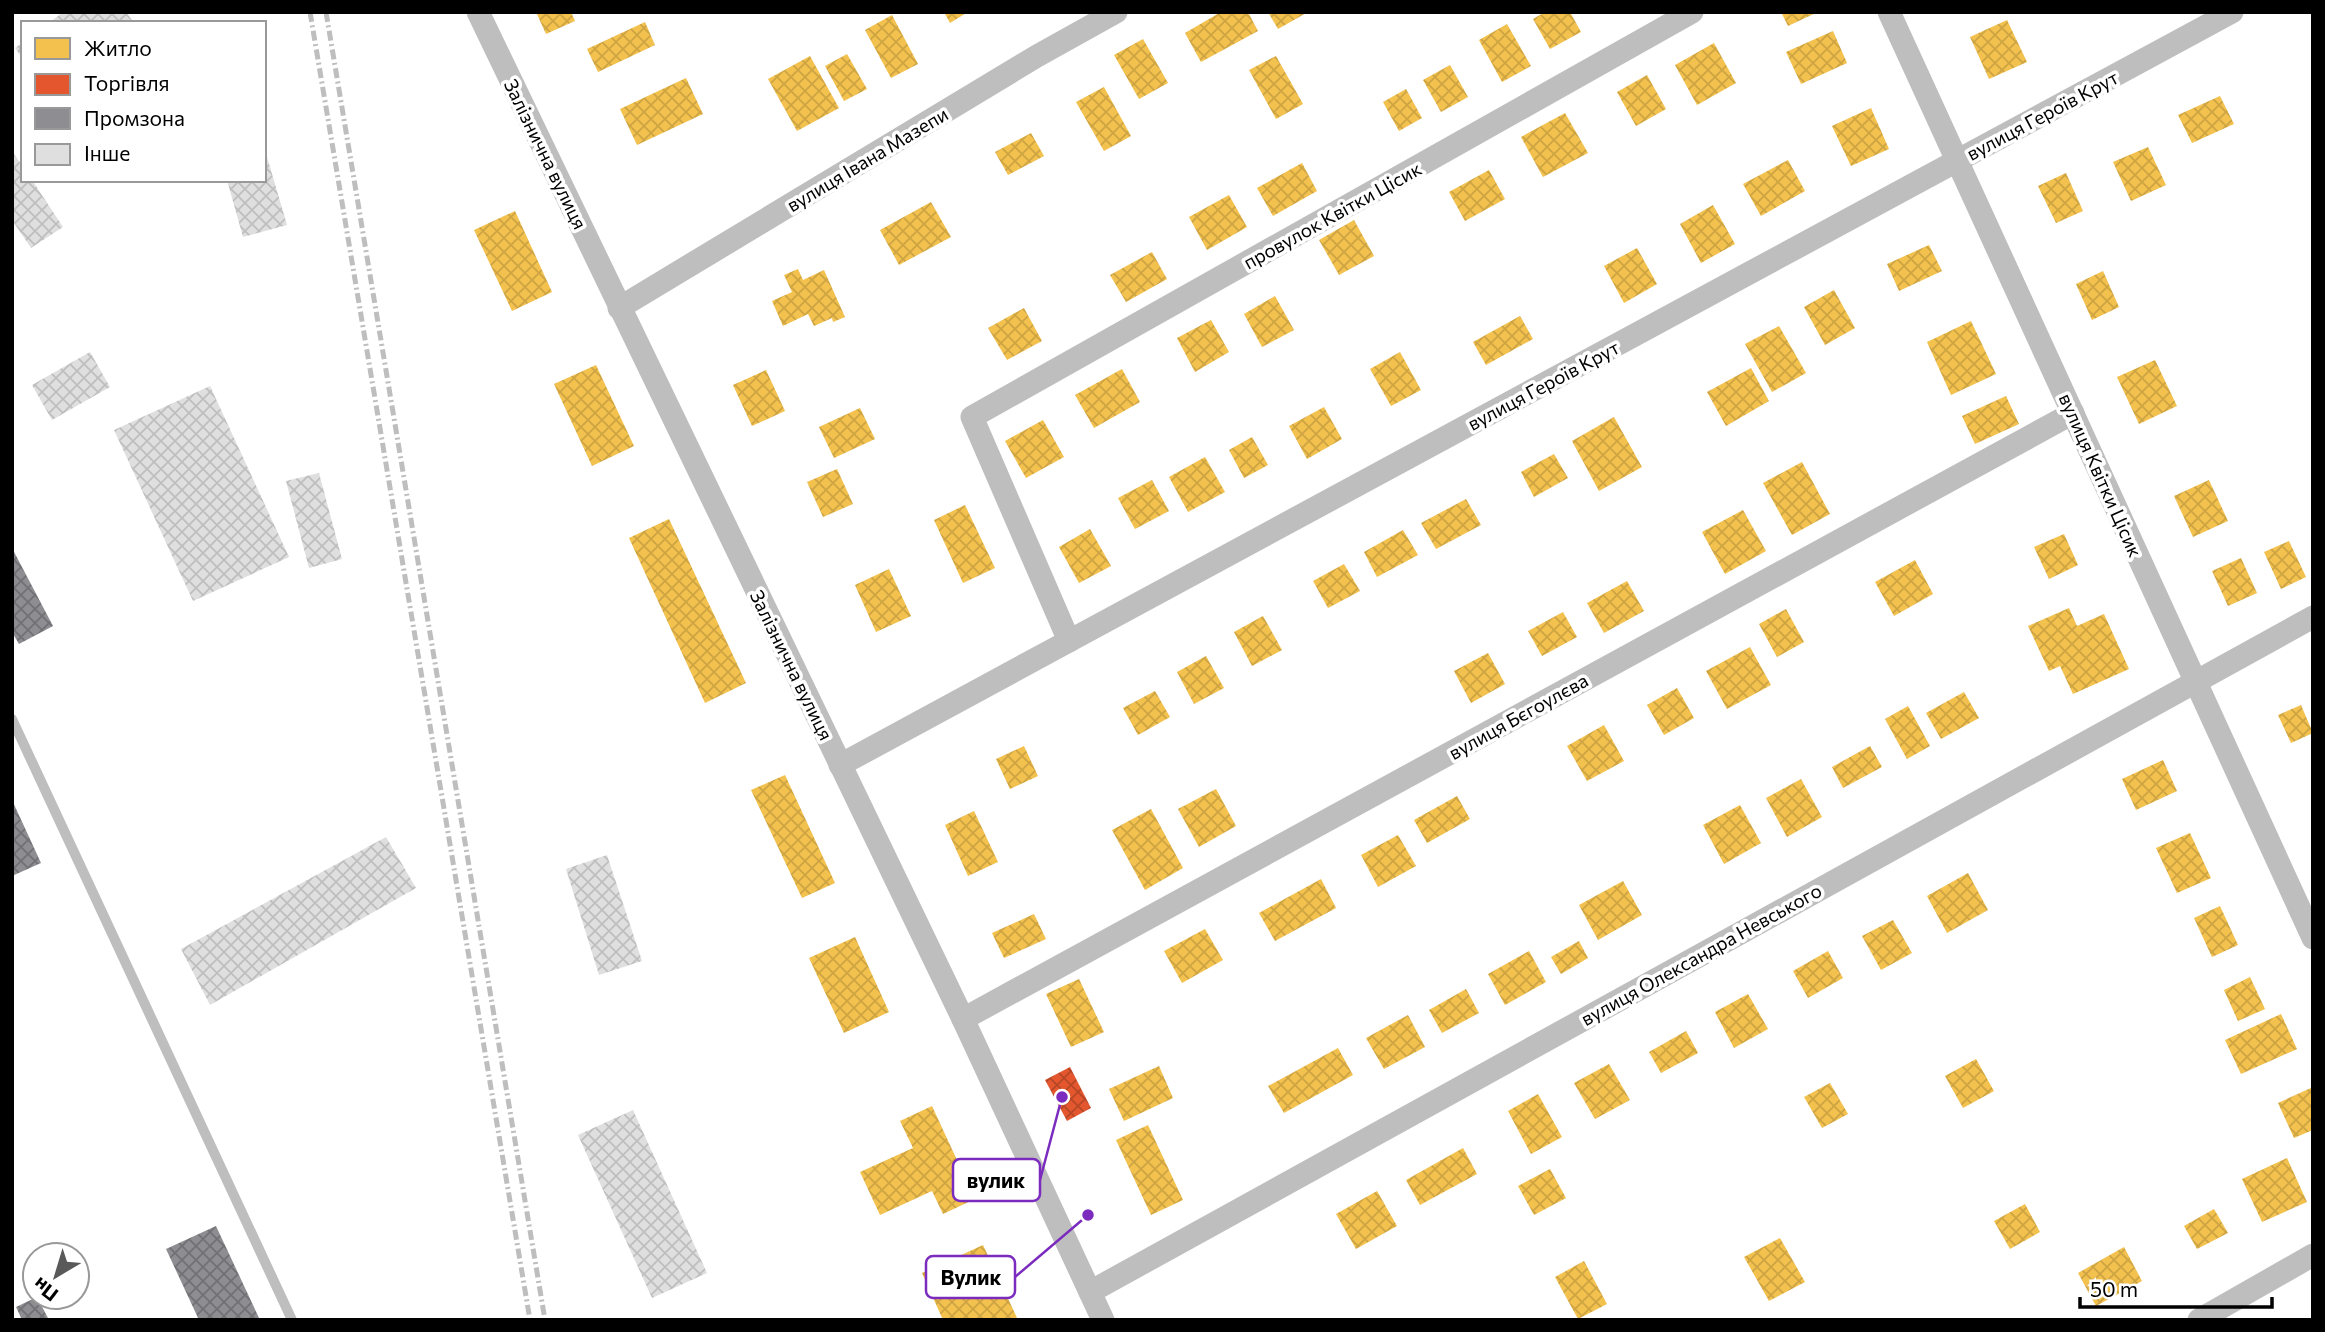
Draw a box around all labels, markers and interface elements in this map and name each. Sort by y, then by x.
legend [21,21,266,182]
text: Житло [84,35,152,60]
street label: вулиця Героїв Крут [1962,65,2122,165]
text: Торгівля [84,70,170,95]
street label: Залізнична вулиця [500,75,592,233]
street label: вулиця Івана Мазепи [782,102,952,216]
text: Промзона [84,105,185,130]
text: Інше [84,140,130,165]
street label: провулок Квітки Цісик [1239,156,1425,274]
street label: вулиця Героїв Крут [1463,335,1623,435]
street label: вулиця Квітки Цісик [2054,389,2148,561]
street label: Залізнична вулиця [746,586,838,744]
street label: вулиця Бєгоулєва [1444,668,1592,764]
street label: вулиця Олександра Невського [1577,878,1825,1030]
callout: вулик [953,1159,1040,1201]
text: вулик [967,1167,1025,1192]
north arrow [21,1241,91,1311]
callout: Вулик [926,1256,1015,1298]
text: Вулик [941,1264,1002,1289]
scale bar [2080,1266,2272,1310]
text: Пн [28,1273,62,1307]
text: 50 m [2090,1276,2138,1301]

